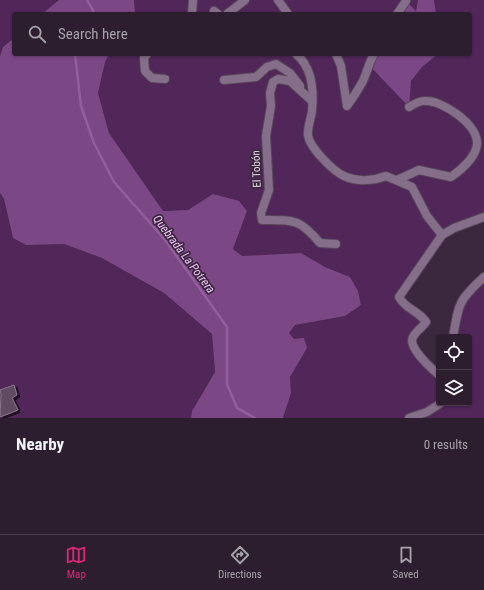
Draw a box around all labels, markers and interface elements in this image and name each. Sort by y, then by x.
search box [12,12,472,56]
icon: search [26,23,48,45]
text: Search here [58,25,128,43]
street label: El Tobón [249,150,264,188]
water label: Quebrada La Potrera [150,212,218,296]
map controls [436,334,472,406]
button: locate [436,334,472,370]
button: layers [436,370,472,406]
text: Nearby [16,434,64,454]
text: 0 results [424,437,468,452]
tab: Map [65,544,87,581]
tab: Directions [218,544,262,581]
tab: Saved [393,544,419,581]

